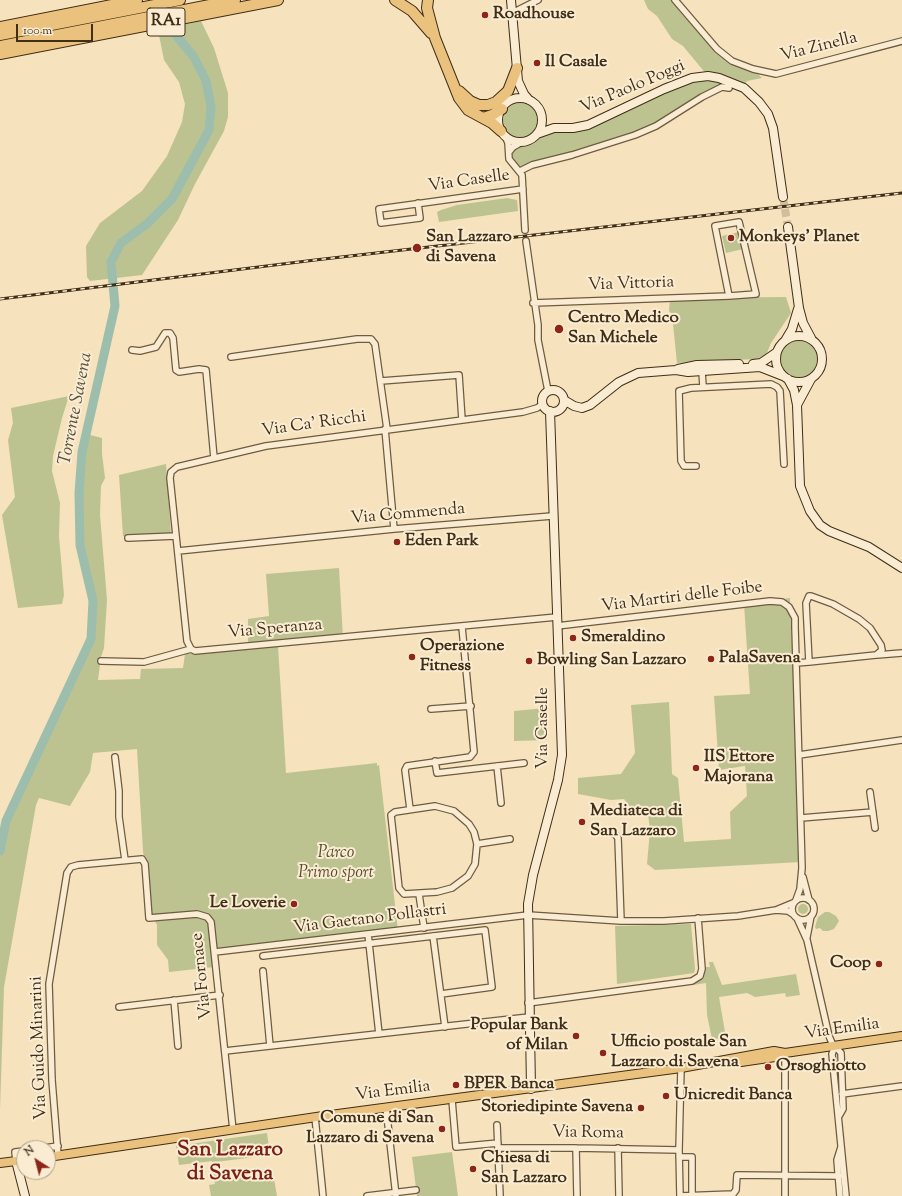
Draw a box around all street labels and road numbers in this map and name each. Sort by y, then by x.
road number: RA1 [147,8,185,36]
street label: Via Zinella [778,29,860,67]
street label: Via Paolo Poggi [577,57,689,119]
street label: Via Caselle [427,166,511,198]
street label: Via Vittoria [587,273,675,297]
street label: Via Ca' Ricchi [260,408,368,442]
street label: Via Commenda [350,500,466,530]
street label: Via Martiri delle Foibe [600,578,764,618]
street label: Via Speranza [227,616,323,644]
street label: Via Caselle [534,687,554,769]
street label: Via Gaetano Pollastri [292,900,448,940]
street label: Via Fornace [188,932,218,1020]
street label: Via Guido Minarini [27,976,53,1120]
street label: Via Emilia [803,1015,881,1045]
street label: Via Emilia [354,1077,432,1107]
street label: Via Roma [552,1123,624,1145]

